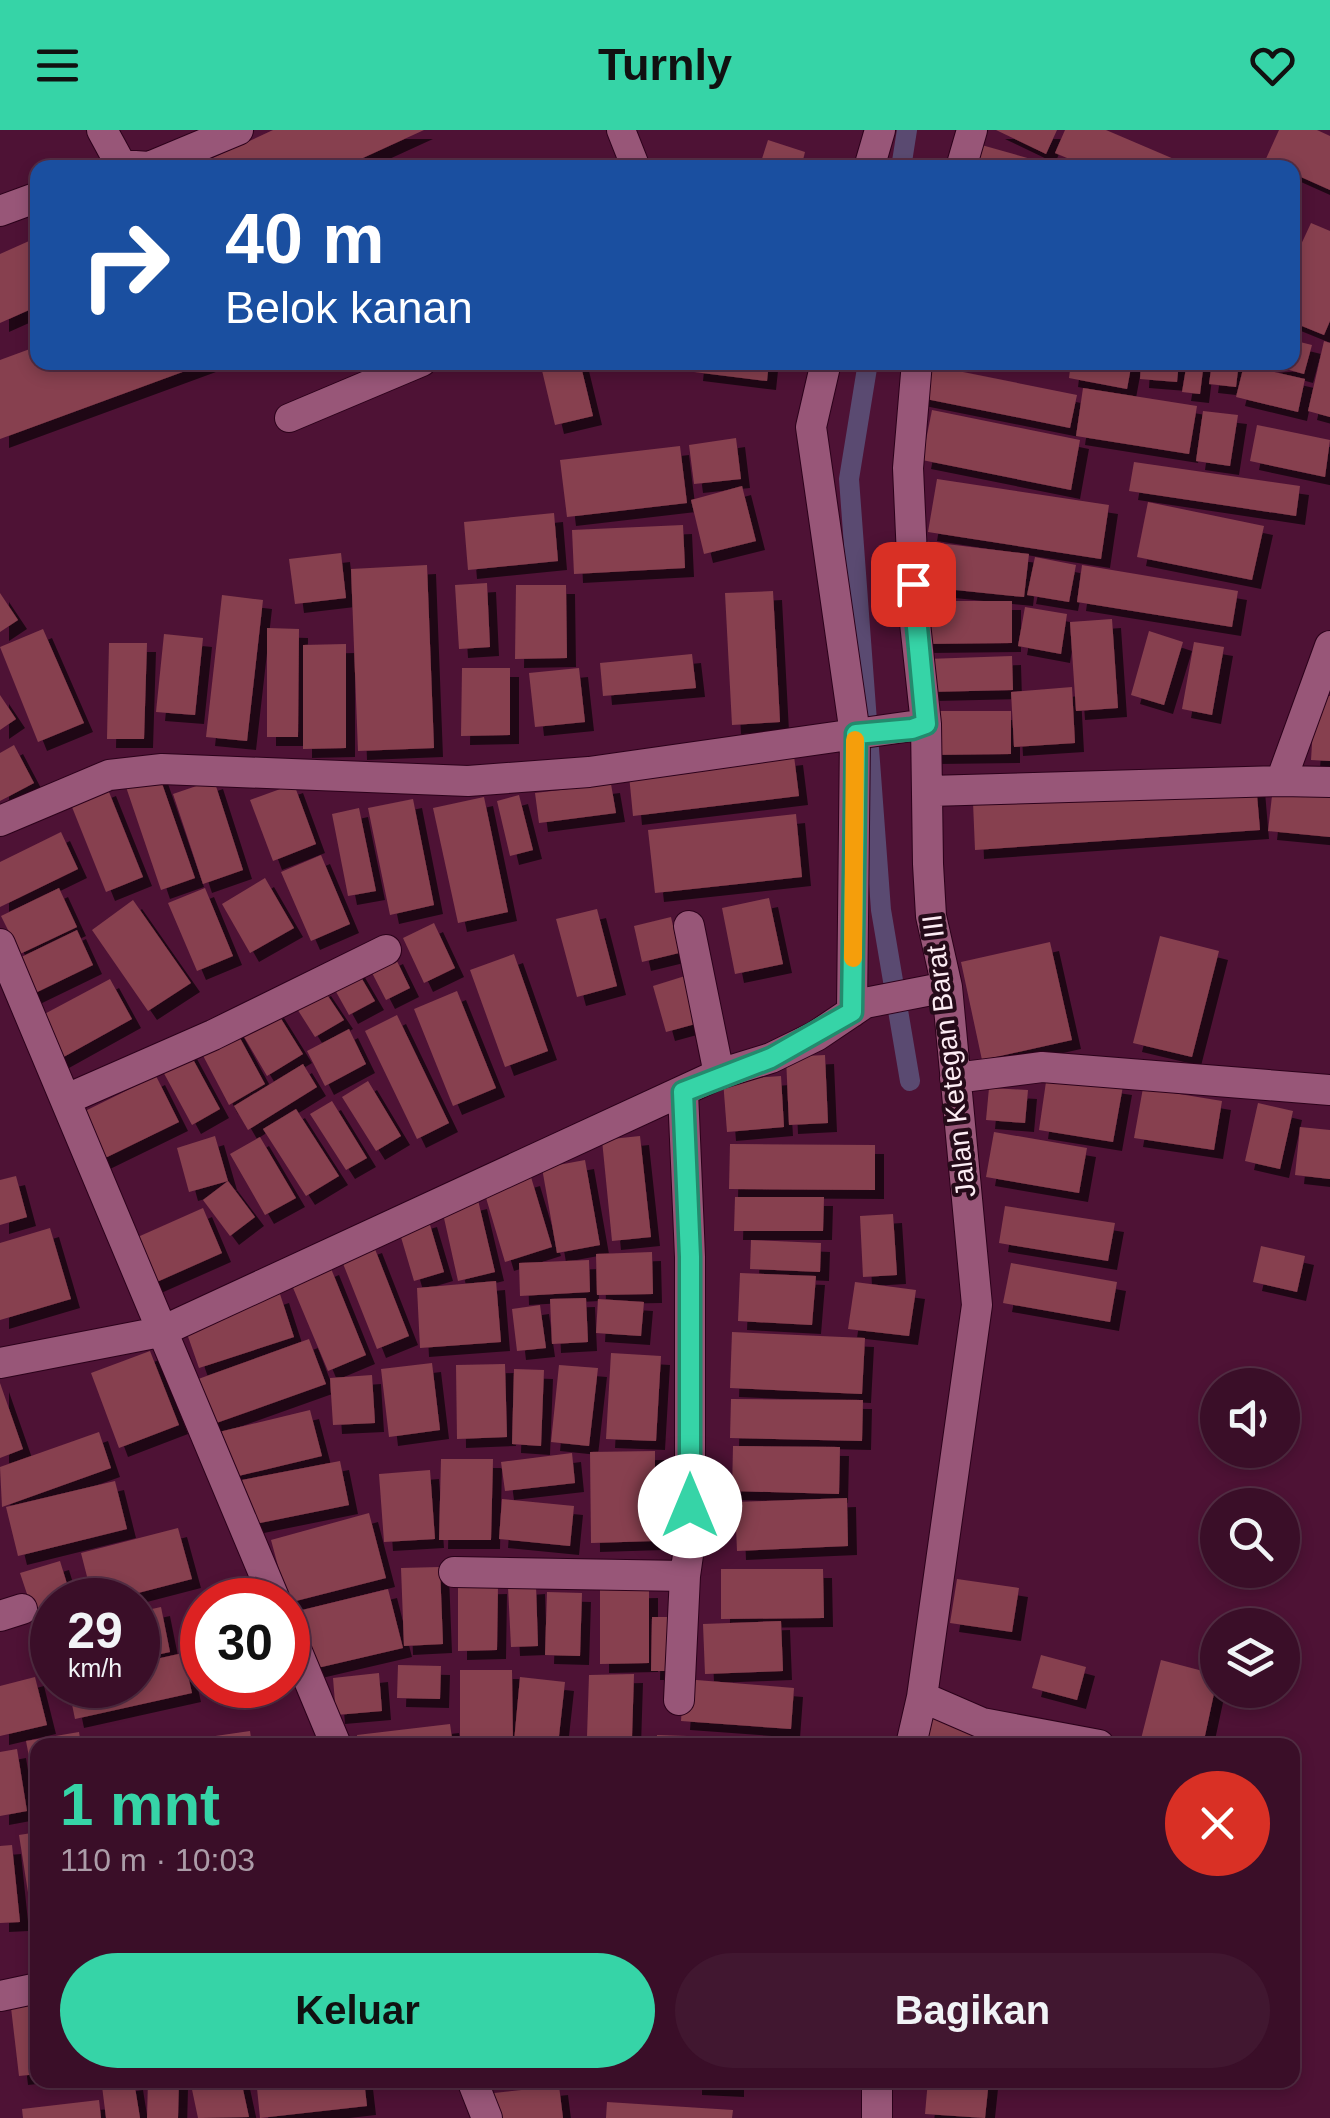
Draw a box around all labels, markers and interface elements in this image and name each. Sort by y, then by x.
icon: menu [30,38,85,93]
icon: heart [1245,38,1300,93]
text: Turnly [598,39,732,90]
icon: right [60,200,190,330]
text: 40 m [225,200,385,278]
text: Belok kanan [225,282,473,333]
pin [871,542,956,627]
icon: arrive [886,557,941,612]
street label: Jalan Ketegan Barat III [916,913,982,1199]
map controls [1200,1368,1300,1708]
button: sound [1200,1368,1300,1468]
position arrow [638,1454,742,1558]
button: search [1200,1488,1300,1588]
speed limit sign: 30 [180,1578,310,1708]
text: 29 [67,1603,123,1659]
button: layers [1200,1608,1300,1708]
text: km/h [68,1654,122,1682]
text: 1 mnt [60,1771,220,1838]
button: close [1165,1771,1270,1876]
text: 110 m · 10:03 [60,1842,255,1878]
button: Keluar [60,1953,655,2068]
button: Bagikan [675,1953,1270,2068]

